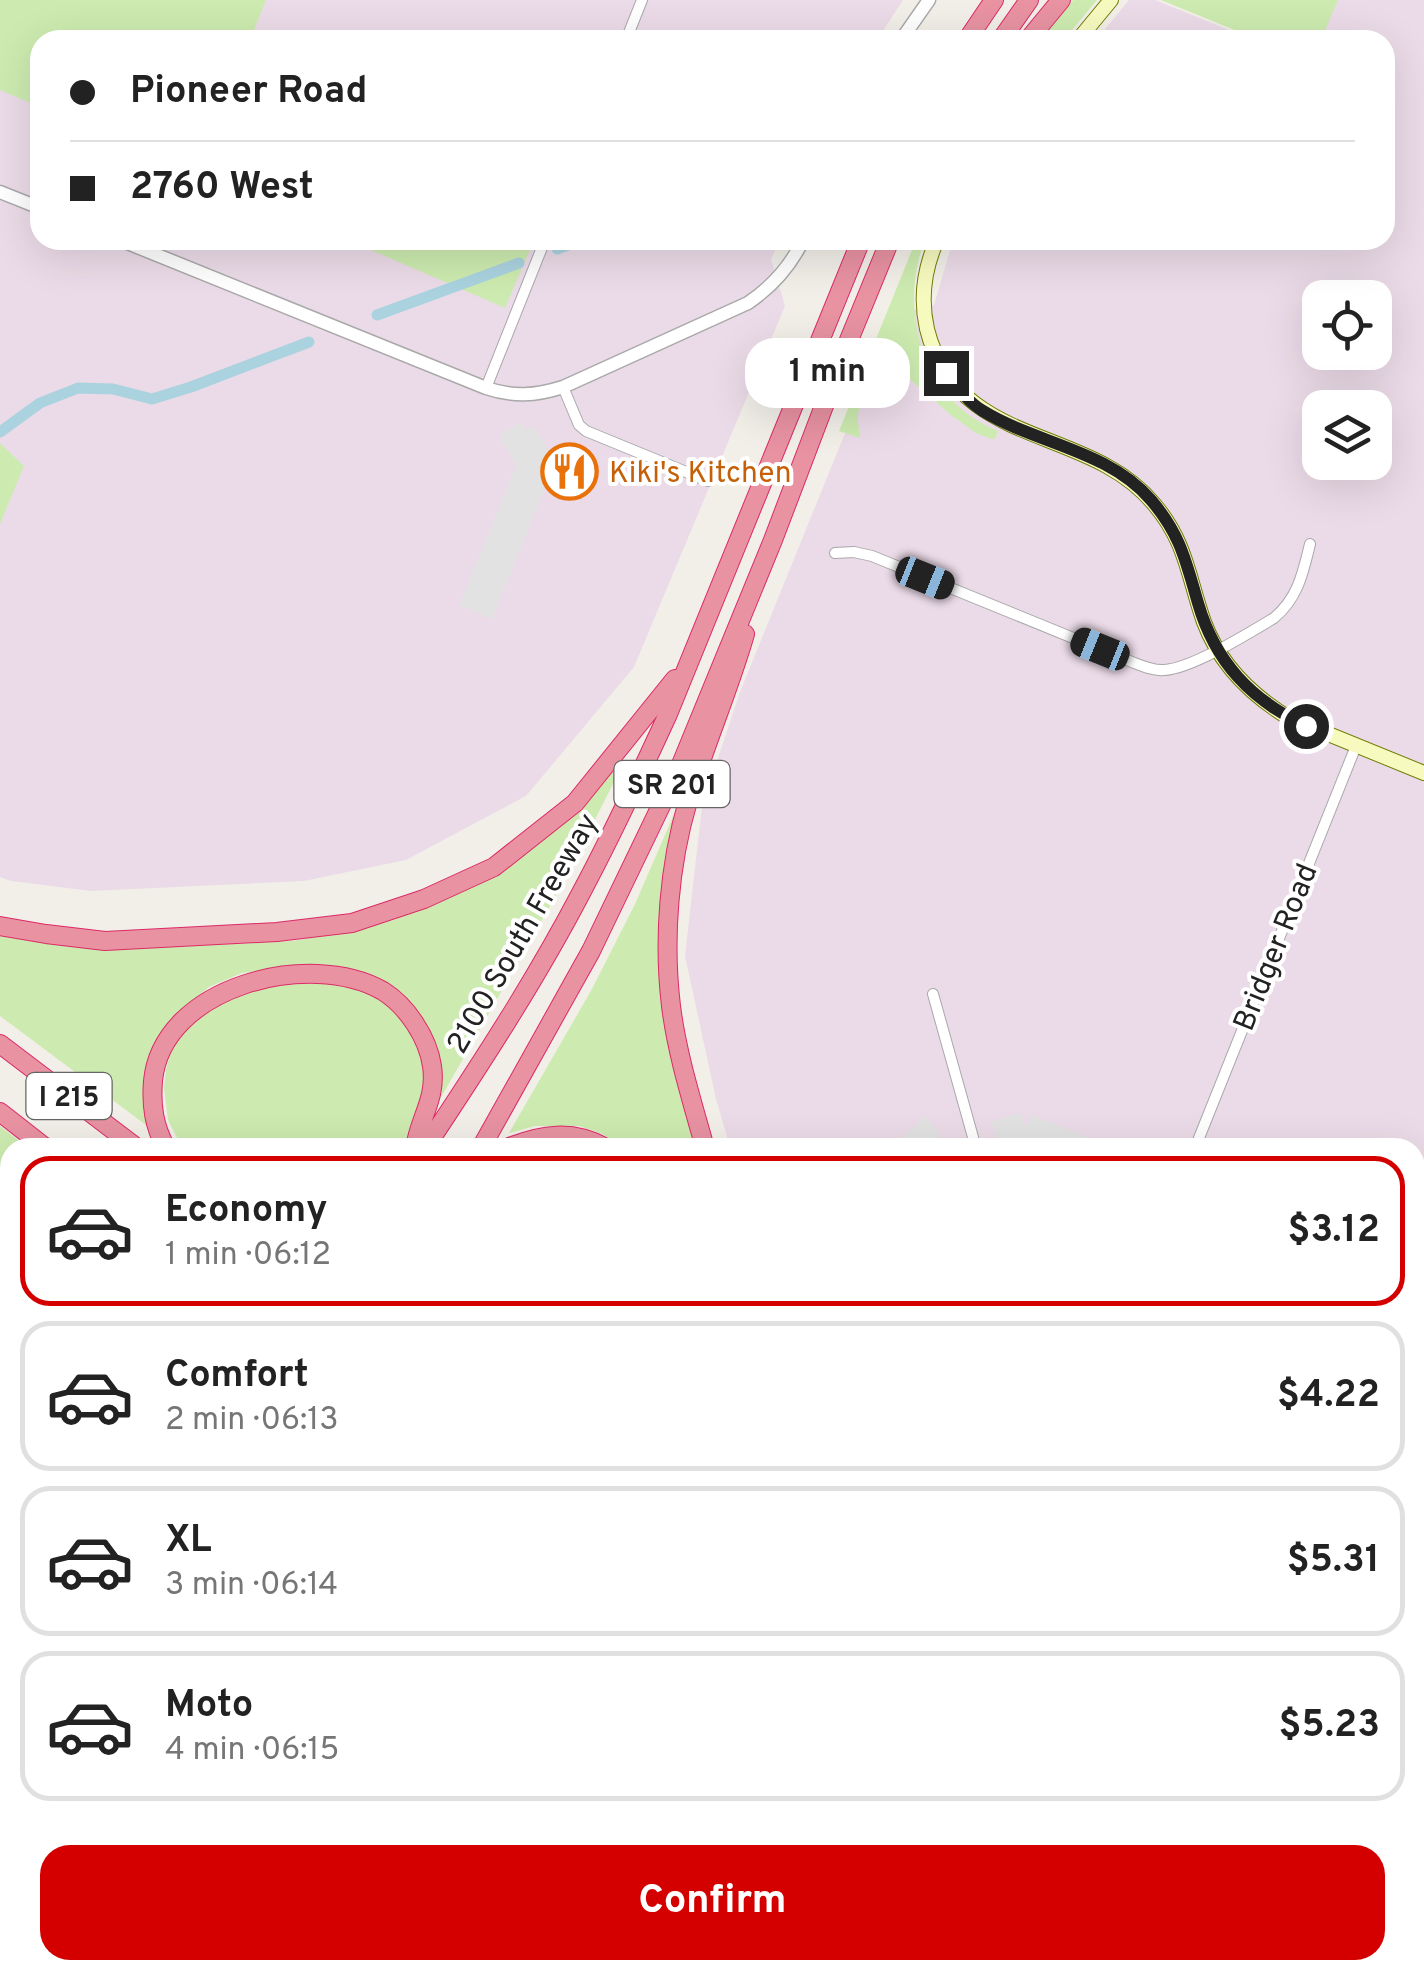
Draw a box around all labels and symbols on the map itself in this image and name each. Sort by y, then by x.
callout: 1 min [746,338,911,408]
route end [924,351,969,396]
restaurant icon: Kiki's Kitchen [540,442,600,502]
place label: Kiki's Kitchen [609,456,792,493]
car [892,553,958,603]
car [1067,624,1133,674]
route start [1284,704,1329,749]
road number: SR 201 [614,761,730,807]
street label: 2100 South Freeway [440,807,608,1061]
street label: Bridger Road [1227,859,1328,1037]
road number: I 215 [27,1073,112,1119]

